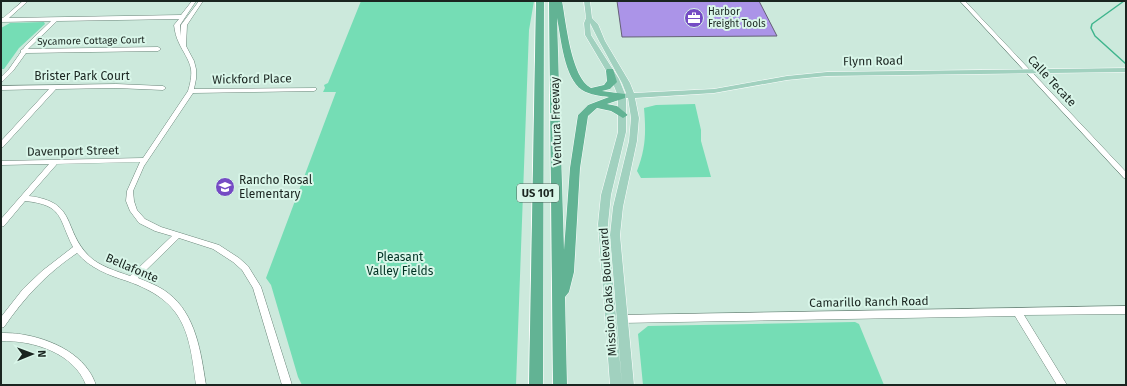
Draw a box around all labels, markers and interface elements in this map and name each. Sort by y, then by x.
place label: Harbor Freight Tools [708,6,766,30]
office icon: Harbor Freight Tools [683,7,705,29]
street label: Sycamore Cottage Court [37,34,145,48]
street label: Flynn Road [843,53,903,69]
street label: Calle Tecate [1025,53,1079,109]
street label: Brister Park Court [34,69,130,83]
street label: Wickford Place [212,71,292,87]
street label: Ventura Freeway [547,76,565,166]
street label: Davenport Street [27,143,120,159]
place label: Rancho Rosal Elementary [239,173,313,201]
school or university icon: Rancho Rosal Elementary [214,176,236,198]
road number: US 101 [517,184,559,202]
street label: Mission Oaks Boulevard [597,227,619,357]
park label: Pleasant Valley Fields [367,250,434,278]
street label: Bellafonte [104,251,160,285]
street label: Camarillo Ranch Road [809,294,929,310]
north arrow [12,334,52,374]
text: N [35,350,48,358]

